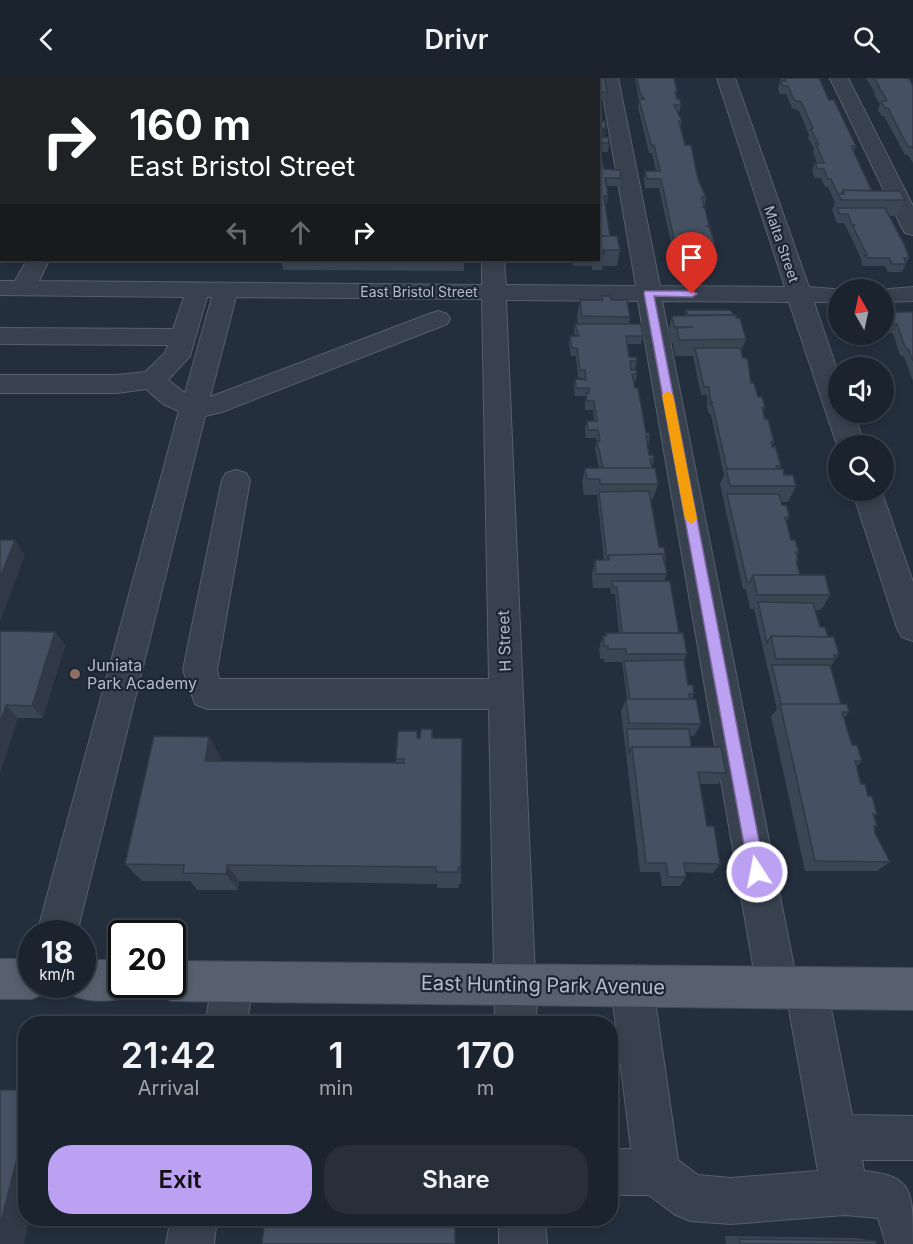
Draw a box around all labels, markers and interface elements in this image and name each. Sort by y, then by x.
icon: back [30,23,63,56]
text: Drivr [424,23,489,56]
icon: search [850,23,883,56]
text: 160 m [129,99,251,150]
icon: right [30,102,108,180]
text: East Bristol Street [129,150,355,183]
street label: Malta Street [761,203,803,285]
icon: left [221,216,254,249]
icon: ahead [284,216,317,249]
icon: right [347,216,380,249]
pin [666,232,717,294]
icon: arrive [675,241,708,274]
north arrow [828,279,894,345]
map controls [828,279,894,501]
street label: East Bristol Street [360,283,478,300]
button: sound [828,357,894,423]
button: search [828,435,894,501]
street label: H Street [493,610,515,672]
place label: Juniata Park Academy [87,655,197,693]
marker: Juniata Park Academy [68,667,82,681]
position arrow [725,840,789,904]
speed limit sign: 20 [108,920,186,998]
text: 18 [41,934,73,970]
text: km/h [39,965,75,984]
street label: East Hunting Park Avenue [421,971,665,999]
text: 21:42 [121,1033,216,1077]
text: 1 [329,1033,344,1077]
text: 170 [456,1033,515,1077]
text: Arrival [138,1076,199,1100]
text: min [319,1076,353,1100]
text: m [477,1076,494,1100]
button: Exit [48,1145,312,1214]
button: Share [324,1145,588,1214]

